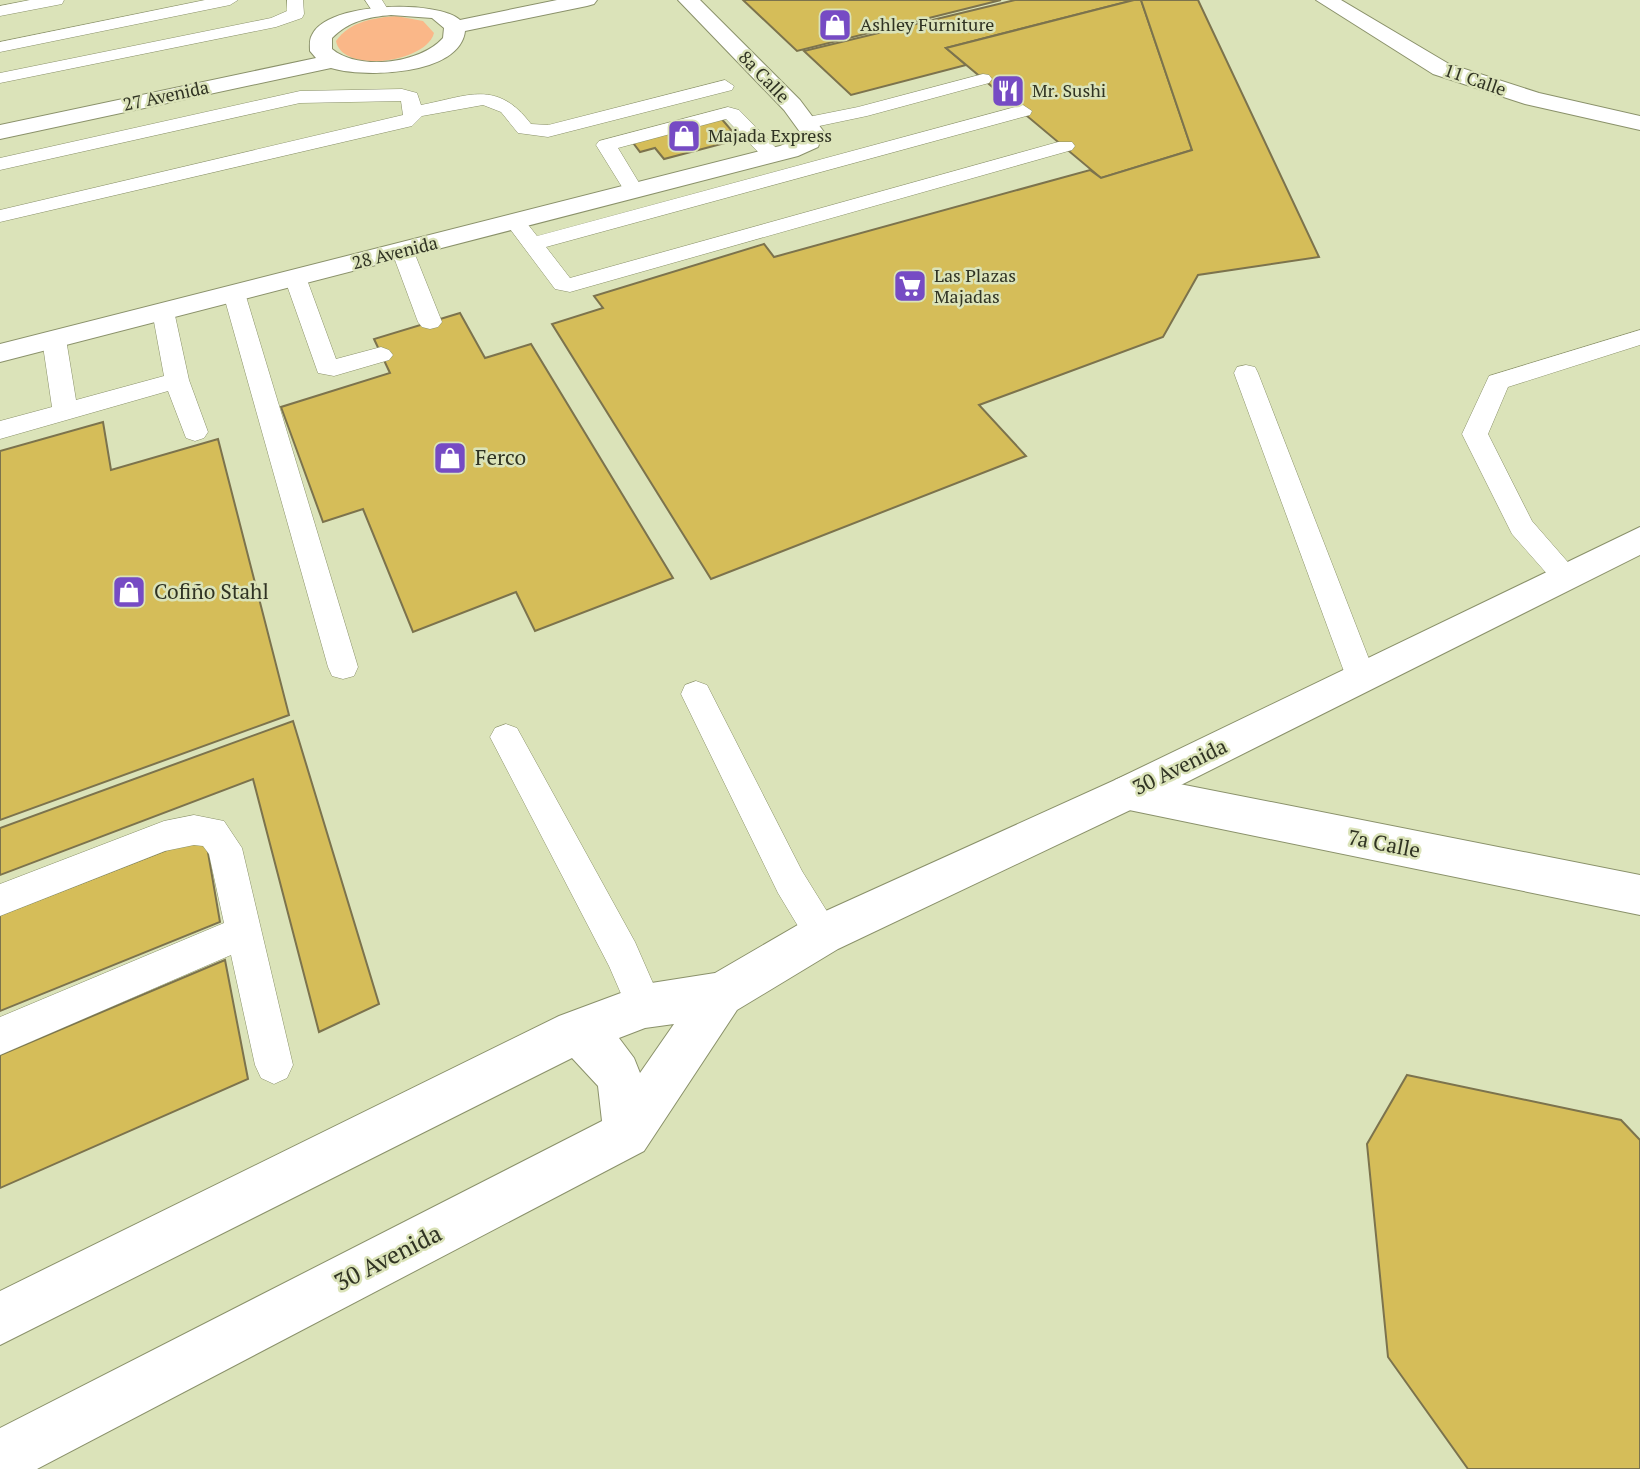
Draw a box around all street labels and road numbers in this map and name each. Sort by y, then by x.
street label: 8a Calle [734,45,795,108]
street label: 11 Calle [1441,57,1510,101]
street label: 27 Avenida [121,74,211,116]
street label: 28 Avenida [350,230,440,274]
street label: 30 Avenida [1128,731,1232,801]
street label: 7a Calle [1346,822,1423,864]
street label: 30 Avenida [328,1216,447,1298]

